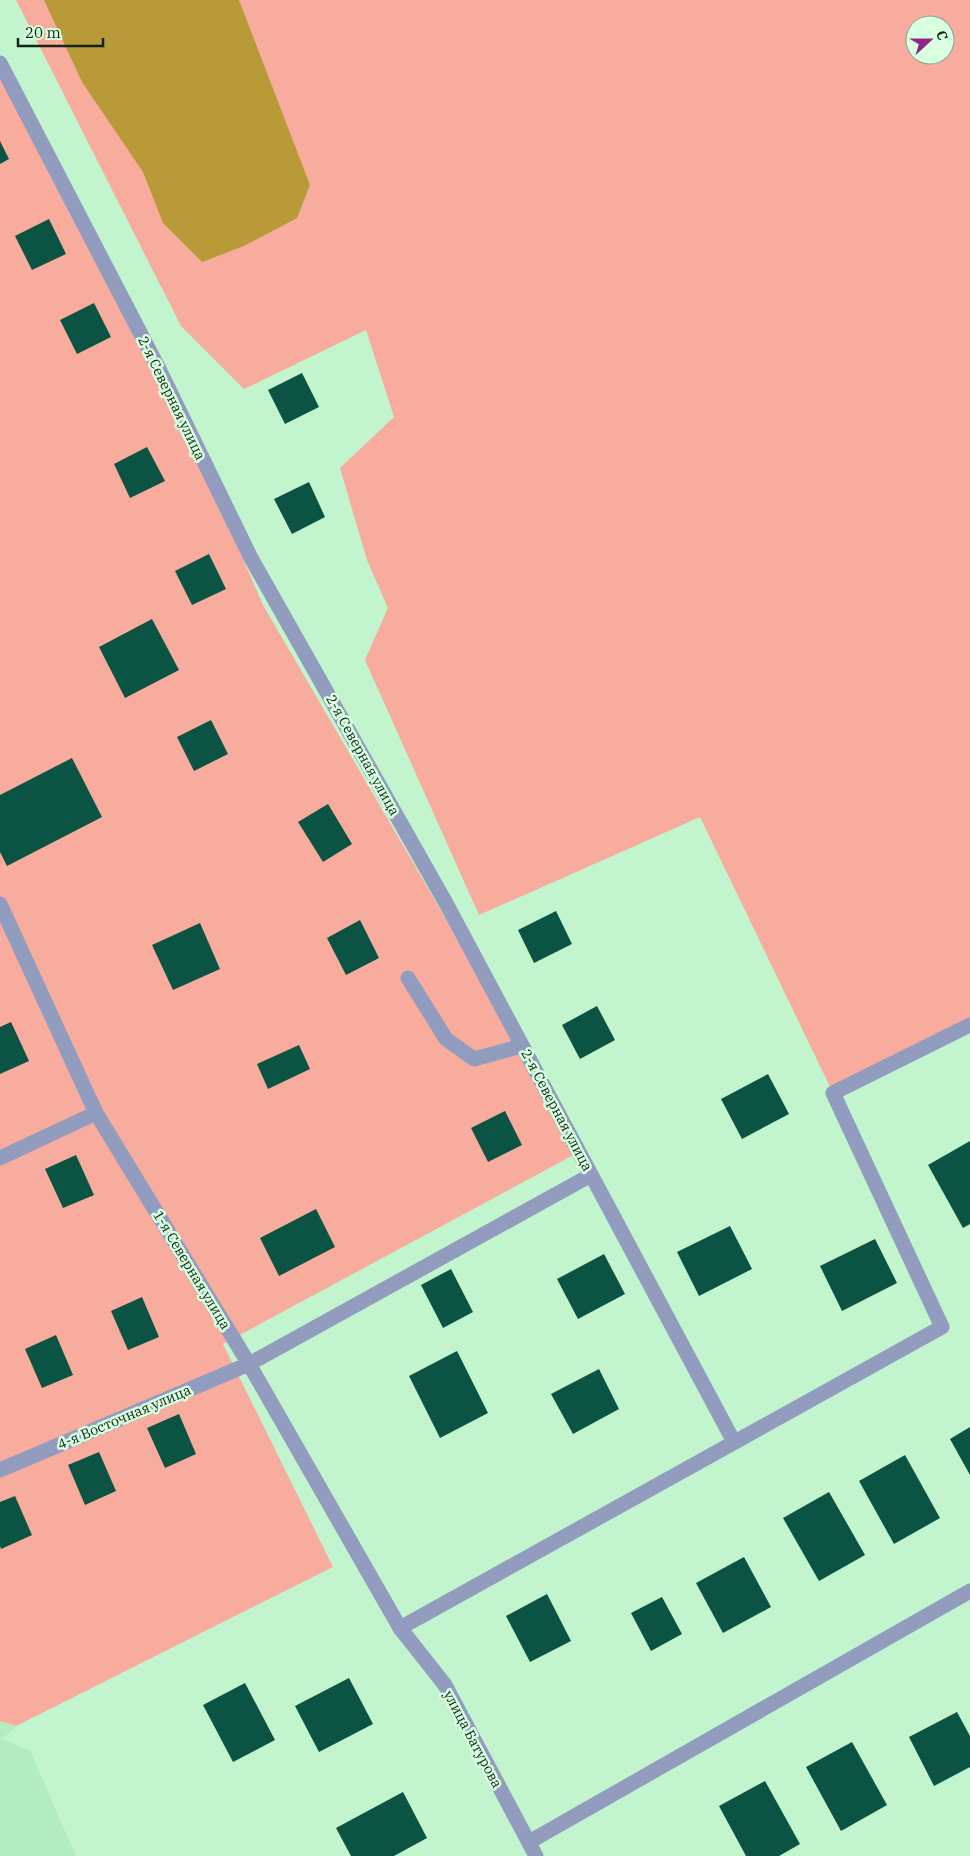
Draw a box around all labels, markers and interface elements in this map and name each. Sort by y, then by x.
scale bar [18,15,102,47]
north arrow [905,15,955,65]
text: 20 m [25,23,61,42]
text: С [932,28,952,43]
street label: 2-я Северная улица [134,333,210,463]
street label: 2-я Северная улица [322,691,404,819]
street label: 2-я Северная улица [517,1046,597,1174]
street label: 1-я Северная улица [149,1207,235,1333]
street label: 4-я Восточная улица [54,1381,194,1453]
street label: улица Батурова [440,1687,506,1791]

